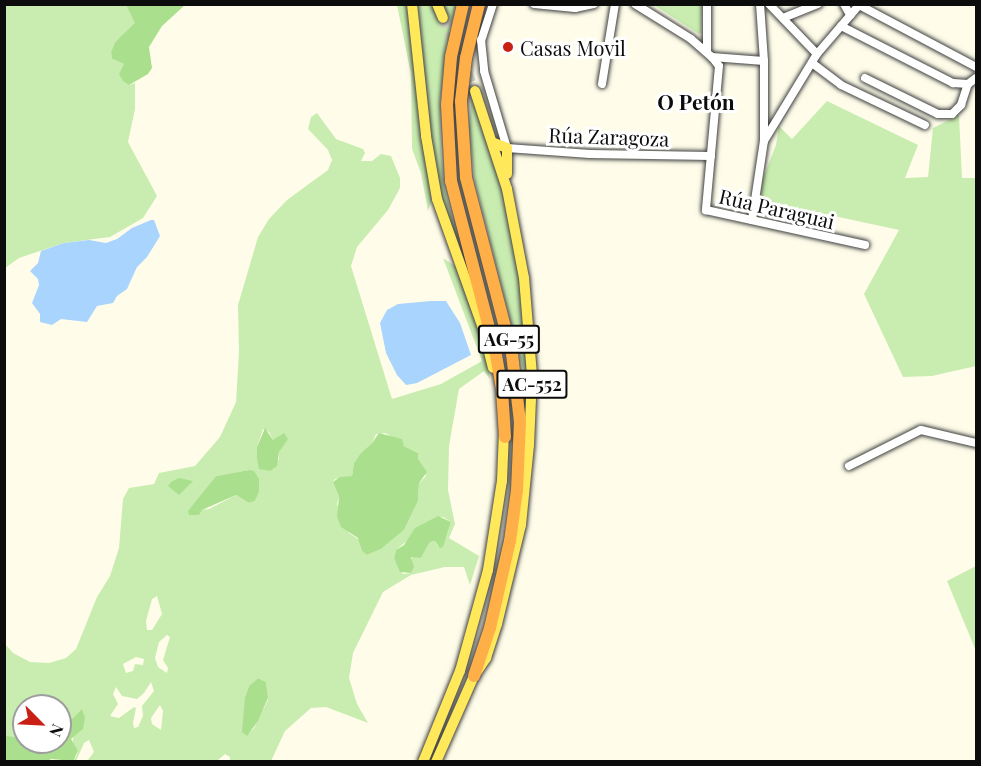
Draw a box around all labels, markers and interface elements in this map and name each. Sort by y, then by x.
place label: Casas Movil [520,35,626,59]
marker: Casas Movil [501,40,515,54]
district label: O Petón [657,88,735,114]
street label: Rúa Zaragoza [548,122,670,150]
street label: Rúa Paraguai [717,183,837,233]
road number: AG-55 [478,324,540,354]
road number: AC-552 [496,369,568,399]
north arrow [12,694,72,754]
text: N [45,721,69,740]

